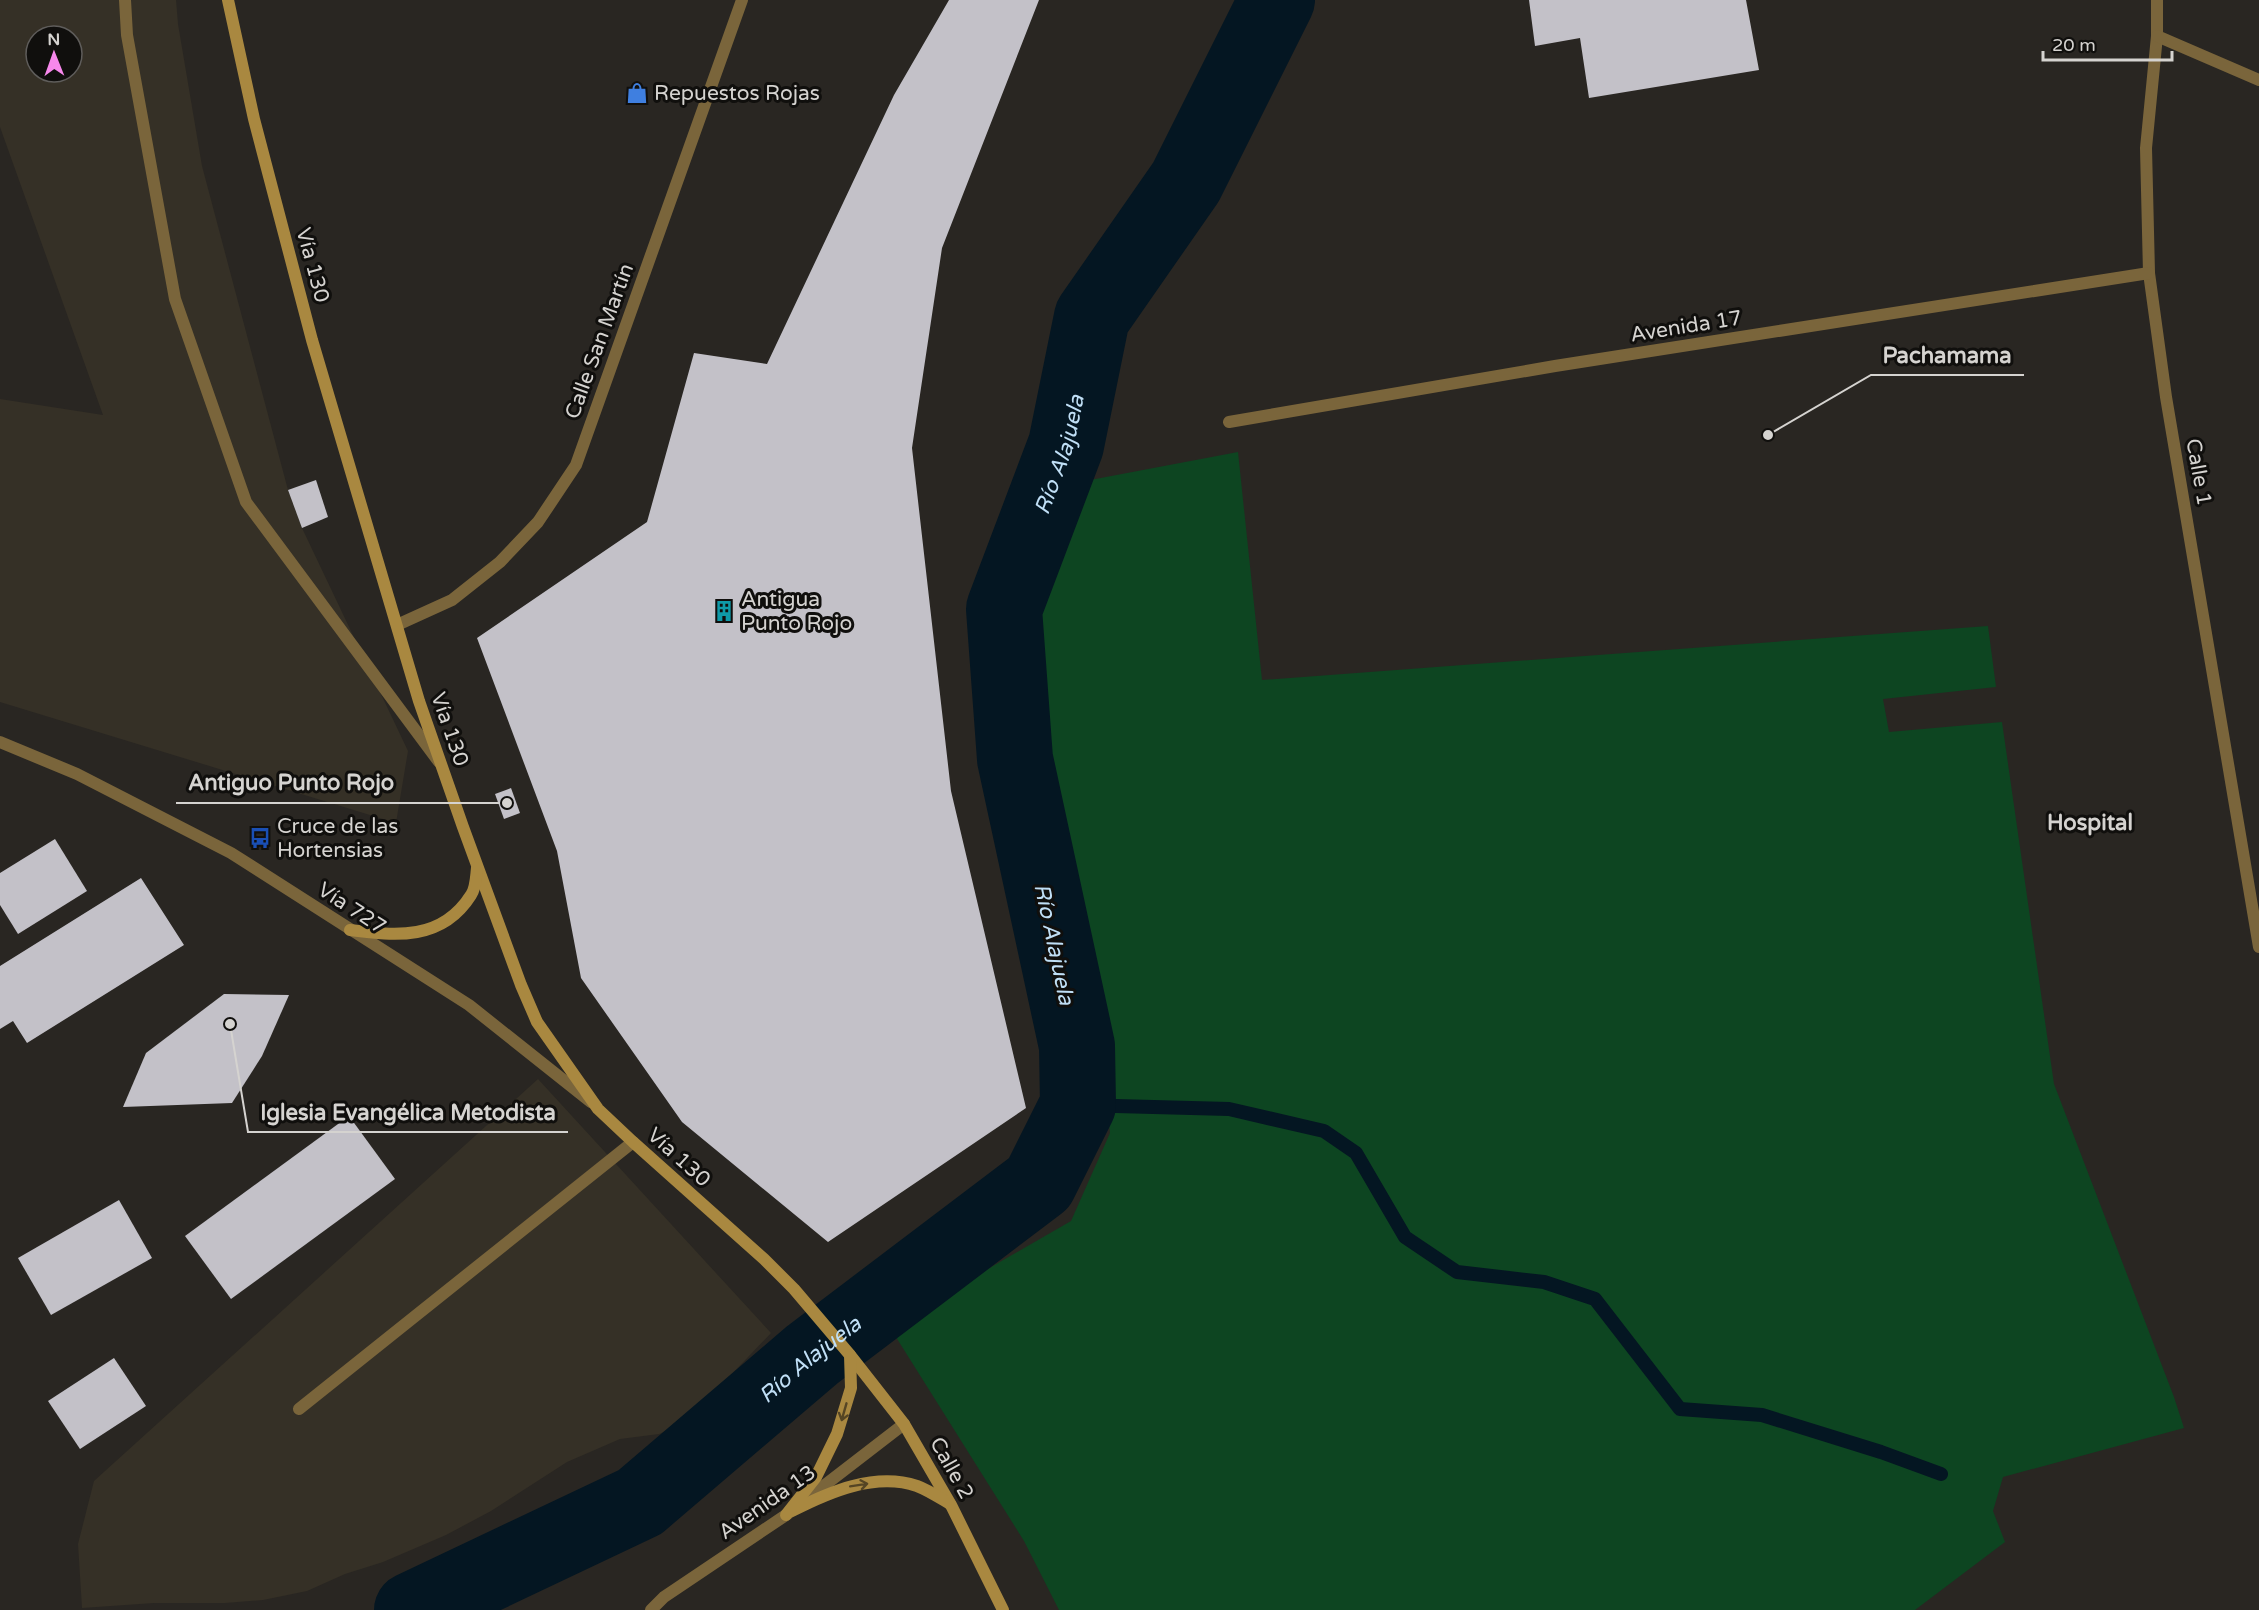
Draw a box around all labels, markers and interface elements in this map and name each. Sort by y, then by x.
north arrow [24,24,84,84]
scale bar [2043,24,2172,62]
text: N [47,30,60,50]
text: 20 m [2052,34,2096,56]
shop icon: Repuestos Rojas [625,81,649,105]
place label: Repuestos Rojas [654,81,820,106]
street label: Vía 130 [291,225,334,305]
street label: Calle San Martín [560,260,639,422]
street label: Avenida 17 [1628,305,1744,348]
callout: Pachamama [1871,335,2024,375]
text: Pachamama [1882,343,2012,369]
water label: Río Alajuela [1029,392,1090,518]
street label: Calle 1 [2180,437,2217,507]
place label: Antigua Punto Rojo [741,587,852,636]
building icon: Antigua Punto Rojo [712,599,736,623]
street label: Vía 130 [425,689,474,769]
callout: Antiguo Punto Rojo [176,763,406,803]
text: Antiguo Punto Rojo [188,770,394,796]
district label: Hospital [2047,810,2133,836]
place label: Cruce de las Hortensias [277,814,398,863]
bus stop icon: Cruce de las Hortensias [248,826,272,850]
street label: Vía 727 [313,877,391,940]
water label: Río Alajuela [1028,881,1080,1008]
callout: Iglesia Evangélica Metodista [248,1092,568,1132]
text: Iglesia Evangélica Metodista [260,1100,556,1126]
street label: Vía 130 [642,1123,715,1192]
water label: Río Alajuela [754,1310,867,1409]
one-way arrow [838,1402,849,1421]
street label: Calle 2 [924,1433,979,1504]
street label: Avenida 13 [714,1460,821,1545]
one-way arrow [849,1479,868,1490]

